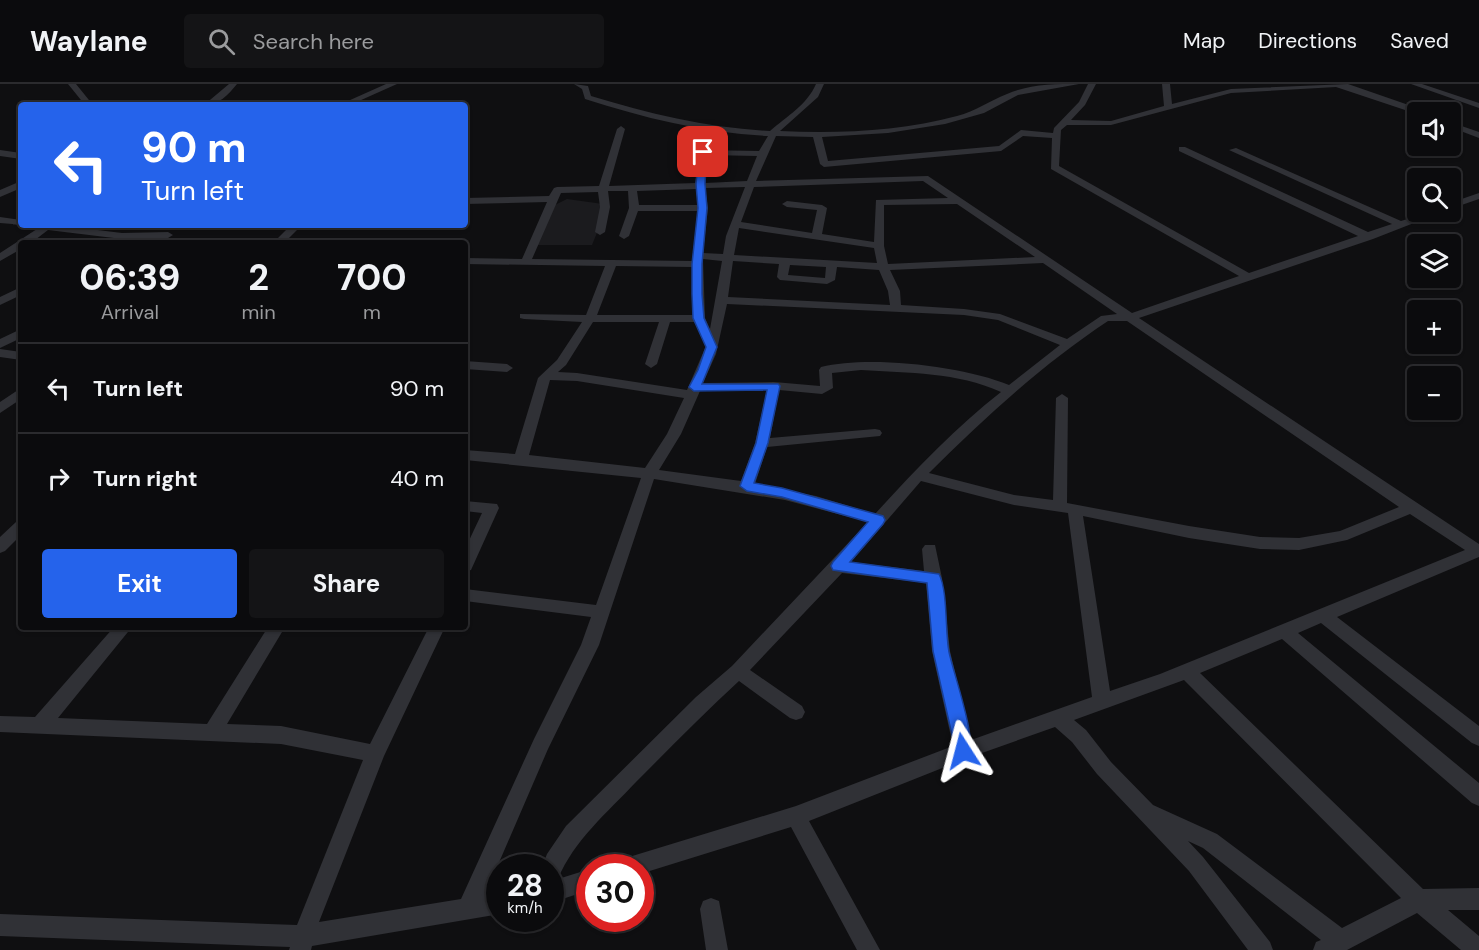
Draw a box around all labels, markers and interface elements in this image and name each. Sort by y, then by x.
search box [184,14,604,68]
text: Waylane [30,23,148,60]
icon: search [205,25,238,58]
text: Search here [253,27,374,56]
text: Map [1183,27,1225,55]
text: Directions [1258,27,1357,55]
text: Saved [1390,27,1449,55]
map controls [1407,102,1461,420]
button: sound [1407,102,1461,156]
text: 90 m [141,120,247,175]
icon: left [42,126,120,204]
pin [677,126,728,177]
icon: arrive [686,135,719,168]
button: search [1407,168,1461,222]
text: Turn left [141,173,244,208]
button: layers [1407,234,1461,288]
text: 06:39 [79,254,180,301]
text: 2 [248,254,269,301]
text: 700 [337,254,407,301]
text: Arrival [101,299,159,325]
text: min [242,299,276,325]
text: m [363,299,381,325]
button: + [1407,300,1461,354]
button: − [1407,366,1461,420]
icon: left [42,372,75,405]
text: Turn left [93,374,183,403]
text: 90 m [390,374,444,403]
icon: right [42,462,75,495]
text: Turn right [93,464,198,493]
text: 40 m [390,464,444,493]
button: Exit [42,549,237,618]
button: Share [249,549,444,618]
position arrow [931,719,995,783]
speed limit sign: 30 [576,854,654,932]
text: 28 [507,866,543,905]
text: km/h [507,898,543,918]

